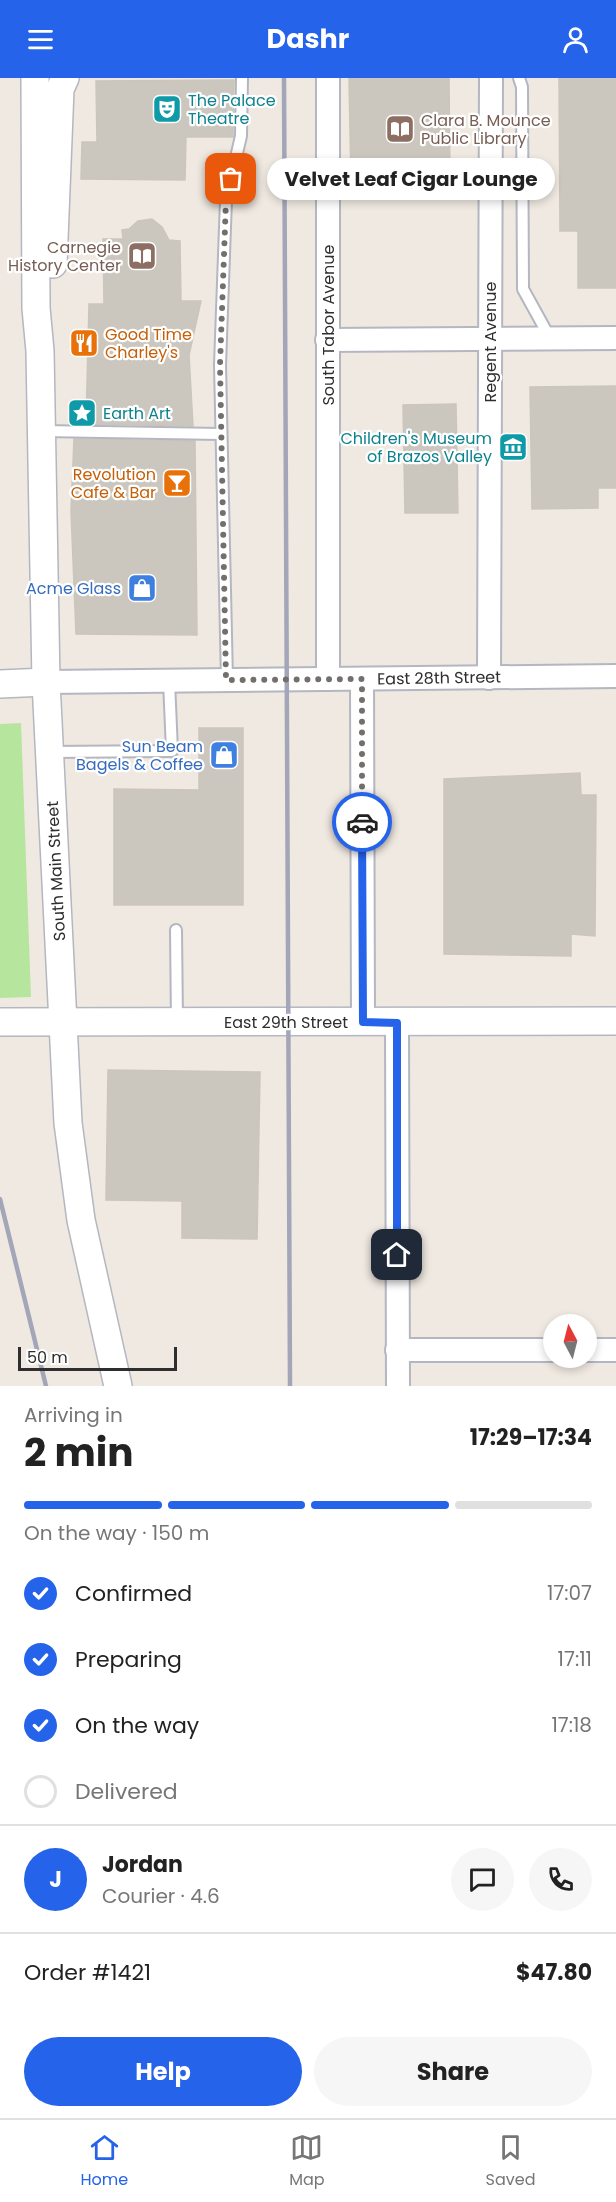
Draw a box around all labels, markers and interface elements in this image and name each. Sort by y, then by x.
text: Dashr [267,20,349,57]
icon: menu [24,23,57,56]
icon: person [559,23,592,56]
place label: The Palace Theatre [188,89,276,130]
theatre icon: The Palace Theatre [151,93,183,125]
place label: Clara B. Mounce Public Library [421,109,551,150]
library icon: Clara B. Mounce Public Library [384,113,416,145]
pin [205,153,256,204]
callout: Velvet Leaf Cigar Lounge [267,158,555,200]
icon: bag [214,162,247,195]
text: Velvet Leaf Cigar Lounge [284,165,538,193]
place label: Carnegie History Center [8,236,121,277]
library icon: Carnegie History Center [126,240,158,272]
street label: South Tabor Avenue [317,244,340,406]
street label: Regent Avenue [479,282,502,402]
place label: Good Time Charley's [105,323,192,364]
restaurant icon: Good Time Charley's [68,327,100,359]
place icon: Earth Art [66,397,98,429]
place label: Earth Art [103,402,171,425]
place label: Children's Museum of Brazos Valley [340,427,492,468]
museum icon: Children's Museum of Brazos Valley [497,431,529,463]
place label: Revolution Cafe & Bar [71,463,156,504]
bar icon: Revolution Cafe & Bar [161,467,193,499]
shop icon: Acme Glass [126,572,158,604]
place label: Acme Glass [26,577,121,600]
street label: East 28th Street [377,665,501,691]
place label: Sun Beam Bagels & Coffee [76,735,203,776]
shop icon: Sun Beam Bagels & Coffee [208,739,240,771]
courier [332,792,392,852]
street label: South Main Street [41,800,71,942]
icon: car [346,806,379,839]
street label: East 29th Street [224,1011,348,1034]
pin [371,1229,422,1280]
icon: home [380,1238,413,1271]
north arrow [543,1314,597,1368]
map controls [543,1314,597,1368]
scale bar [18,1344,177,1372]
text: 50 m [27,1346,68,1369]
text: Arriving in [24,1401,123,1429]
text: 17:29–17:34 [470,1422,592,1453]
text: 2 min [24,1425,134,1480]
text: On the way · 150 m [24,1519,209,1547]
icon: check [24,1577,57,1610]
text: Confirmed [75,1578,192,1609]
text: 17:07 [547,1579,592,1607]
icon: check [24,1643,57,1676]
text: Preparing [75,1644,182,1675]
text: 17:11 [558,1645,592,1673]
icon: check [24,1709,57,1742]
text: On the way [75,1710,199,1741]
text: 17:18 [551,1711,592,1739]
text: Delivered [75,1776,178,1807]
button: chat [451,1848,514,1911]
button: phone [529,1848,592,1911]
text: Jordan [102,1849,183,1880]
text: J [49,1864,62,1895]
text: Courier · 4.6 [102,1882,220,1910]
text: Order #1421 [24,1957,151,1988]
text: $47.80 [516,1957,592,1988]
button: Help [24,2037,302,2106]
button: Share [314,2037,592,2106]
tab: Home [80,2131,128,2192]
tab: Map [289,2131,325,2192]
tab: Saved [486,2131,535,2192]

